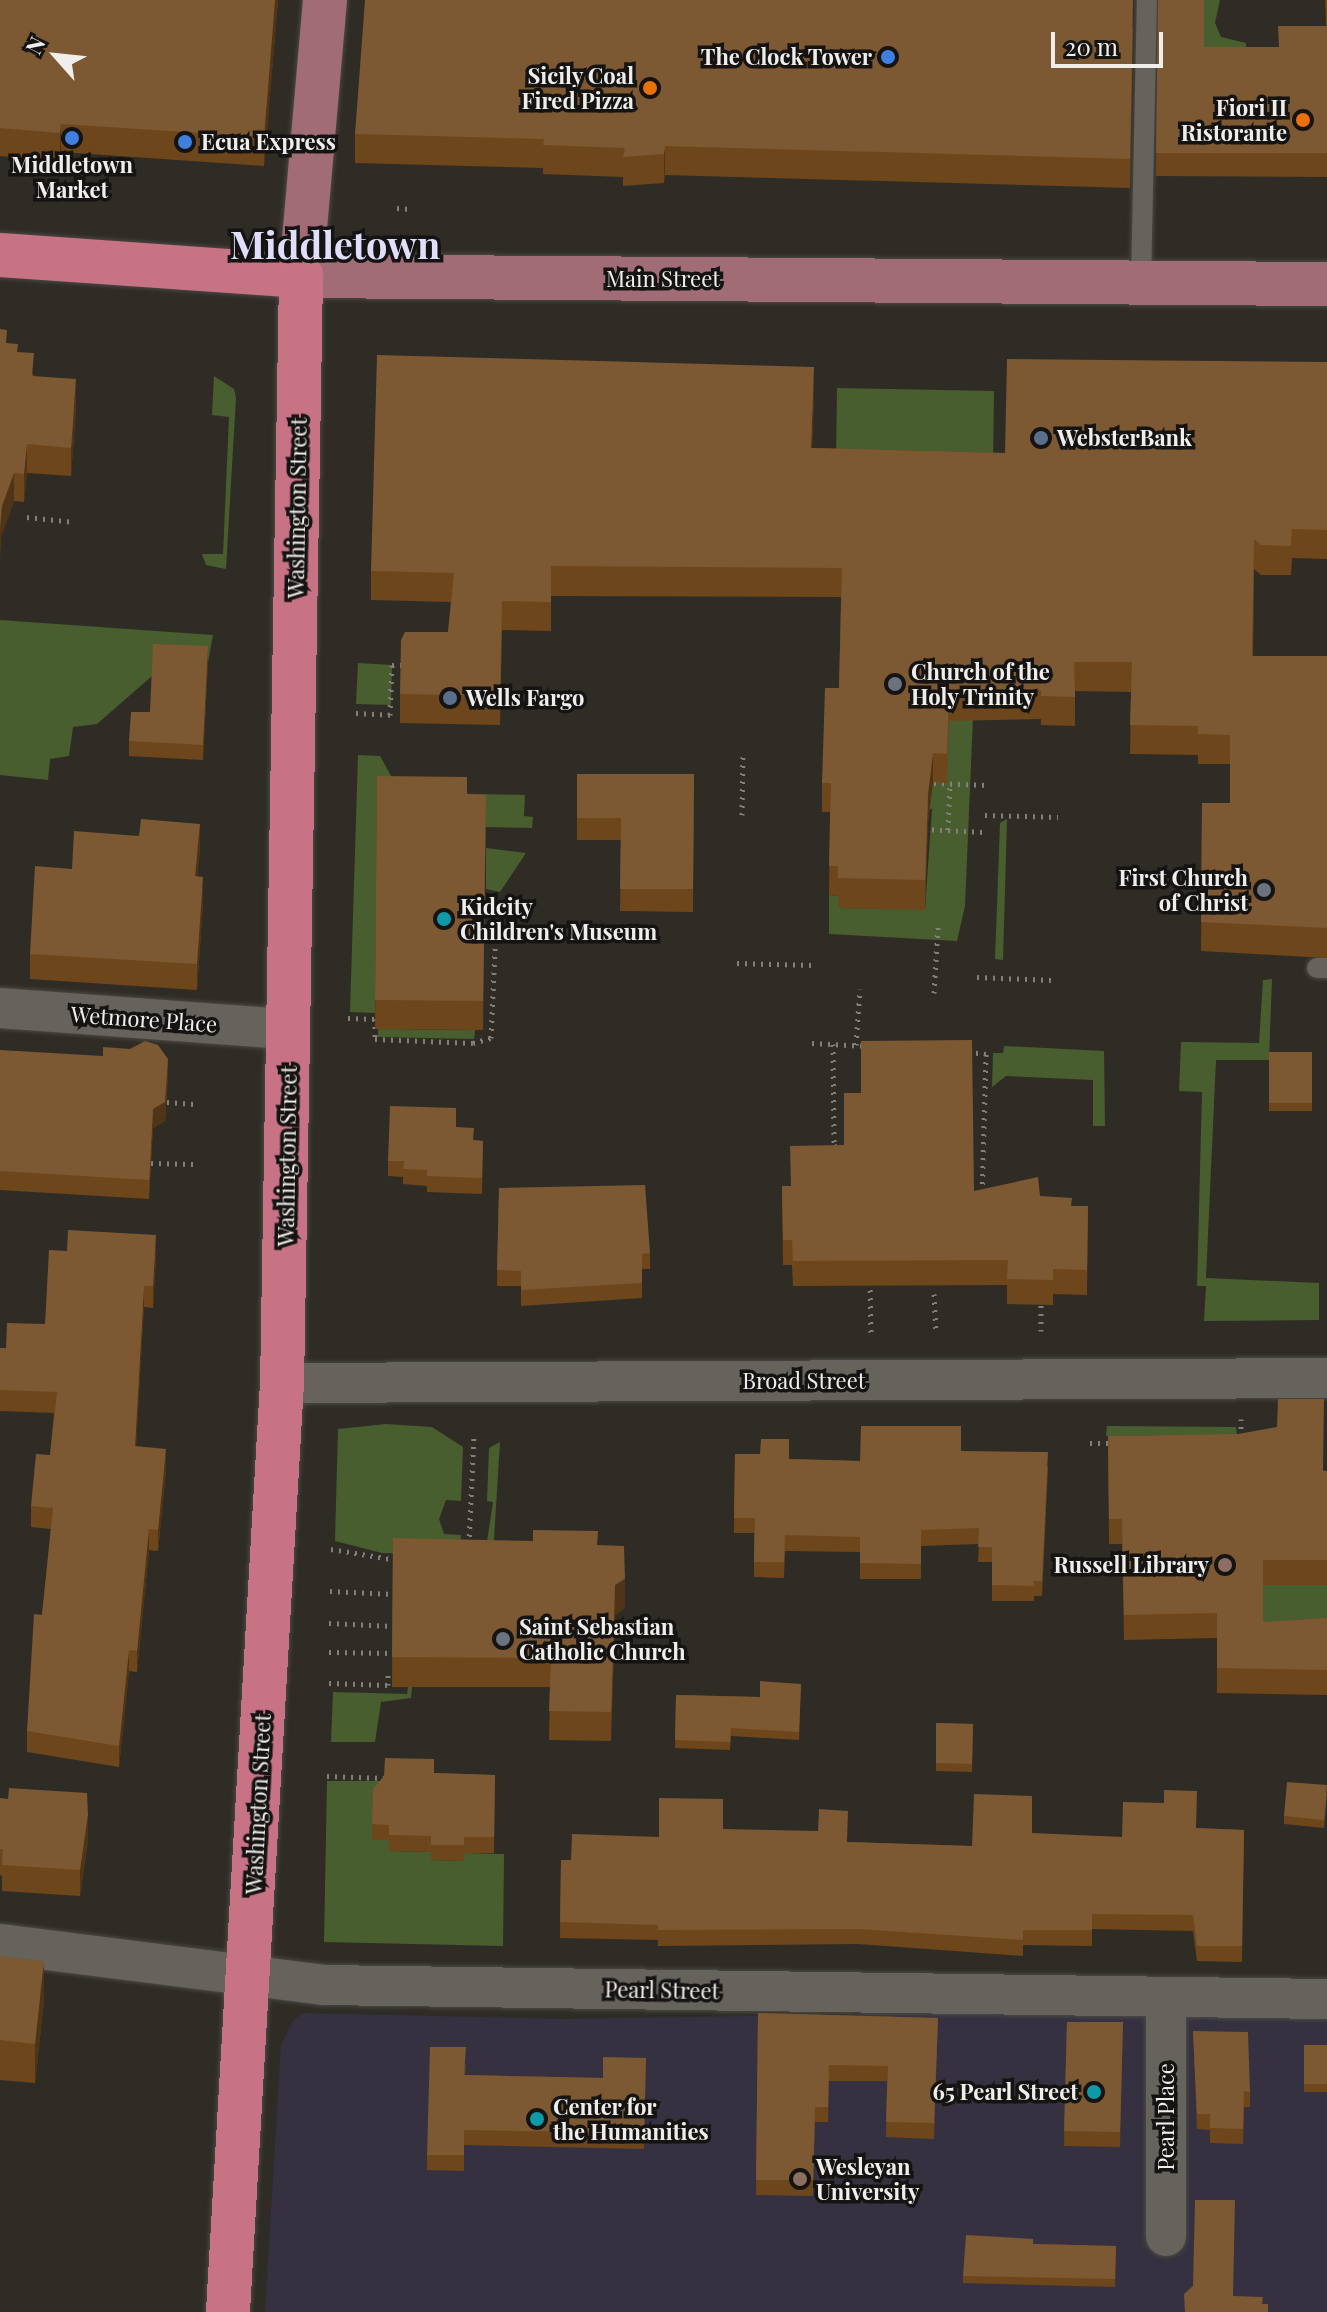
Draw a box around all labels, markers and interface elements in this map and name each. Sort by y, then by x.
north arrow [16,16,96,96]
scale bar [1055,16,1167,66]
text: 20 m [1065,30,1118,62]
text: N [18,31,52,59]
place label: The Clock Tower [700,44,872,70]
marker: The Clock Tower [879,48,897,66]
place label: Sicily Coal Fired Pizza [521,62,634,114]
marker: Sicily Coal Fired Pizza [641,79,659,97]
place label: Fiori II Ristorante [1181,94,1287,146]
marker: Fiori II Ristorante [1294,111,1312,129]
marker: Middletown Market [63,129,81,147]
place label: Ecua Express [201,129,336,155]
marker: Ecua Express [176,133,194,151]
place label: Middletown Market [11,151,133,202]
district label: Middletown [230,221,440,267]
street label: Main Street [606,266,720,292]
street label: Washington Street [282,417,312,599]
place label: WebsterBank [1057,425,1192,451]
marker: WebsterBank [1032,429,1050,447]
place label: Church of the Holy Trinity [911,658,1050,710]
marker: Church of the Holy Trinity [886,675,904,693]
place label: Wells Fargo [466,685,585,711]
marker: Wells Fargo [441,689,459,707]
place label: First Church of Christ [1118,864,1248,916]
marker: First Church of Christ [1255,881,1273,899]
place label: Kidcity Children's Museum [460,893,657,944]
marker: Kidcity Children's Museum [435,910,453,928]
street label: Wetmore Place [70,1001,218,1037]
street label: Washington Street [272,1065,302,1247]
street label: Broad Street [742,1368,866,1394]
place label: Russell Library [1053,1552,1209,1578]
marker: Russell Library [1216,1556,1234,1574]
place label: Saint Sebastian Catholic Church [519,1613,686,1664]
marker: Saint Sebastian Catholic Church [494,1630,512,1648]
street label: Washington Street [240,1713,276,1895]
street label: Pearl Street [604,1976,720,2004]
street label: Pearl Place [1153,2063,1179,2171]
place label: 65 Pearl Street [932,2079,1078,2105]
marker: 65 Pearl Street [1085,2083,1103,2101]
place label: Center for the Humanities [553,2093,709,2144]
marker: Center for the Humanities [528,2110,546,2128]
place label: Wesleyan University [816,2153,919,2204]
marker: Wesleyan University [791,2170,809,2188]

